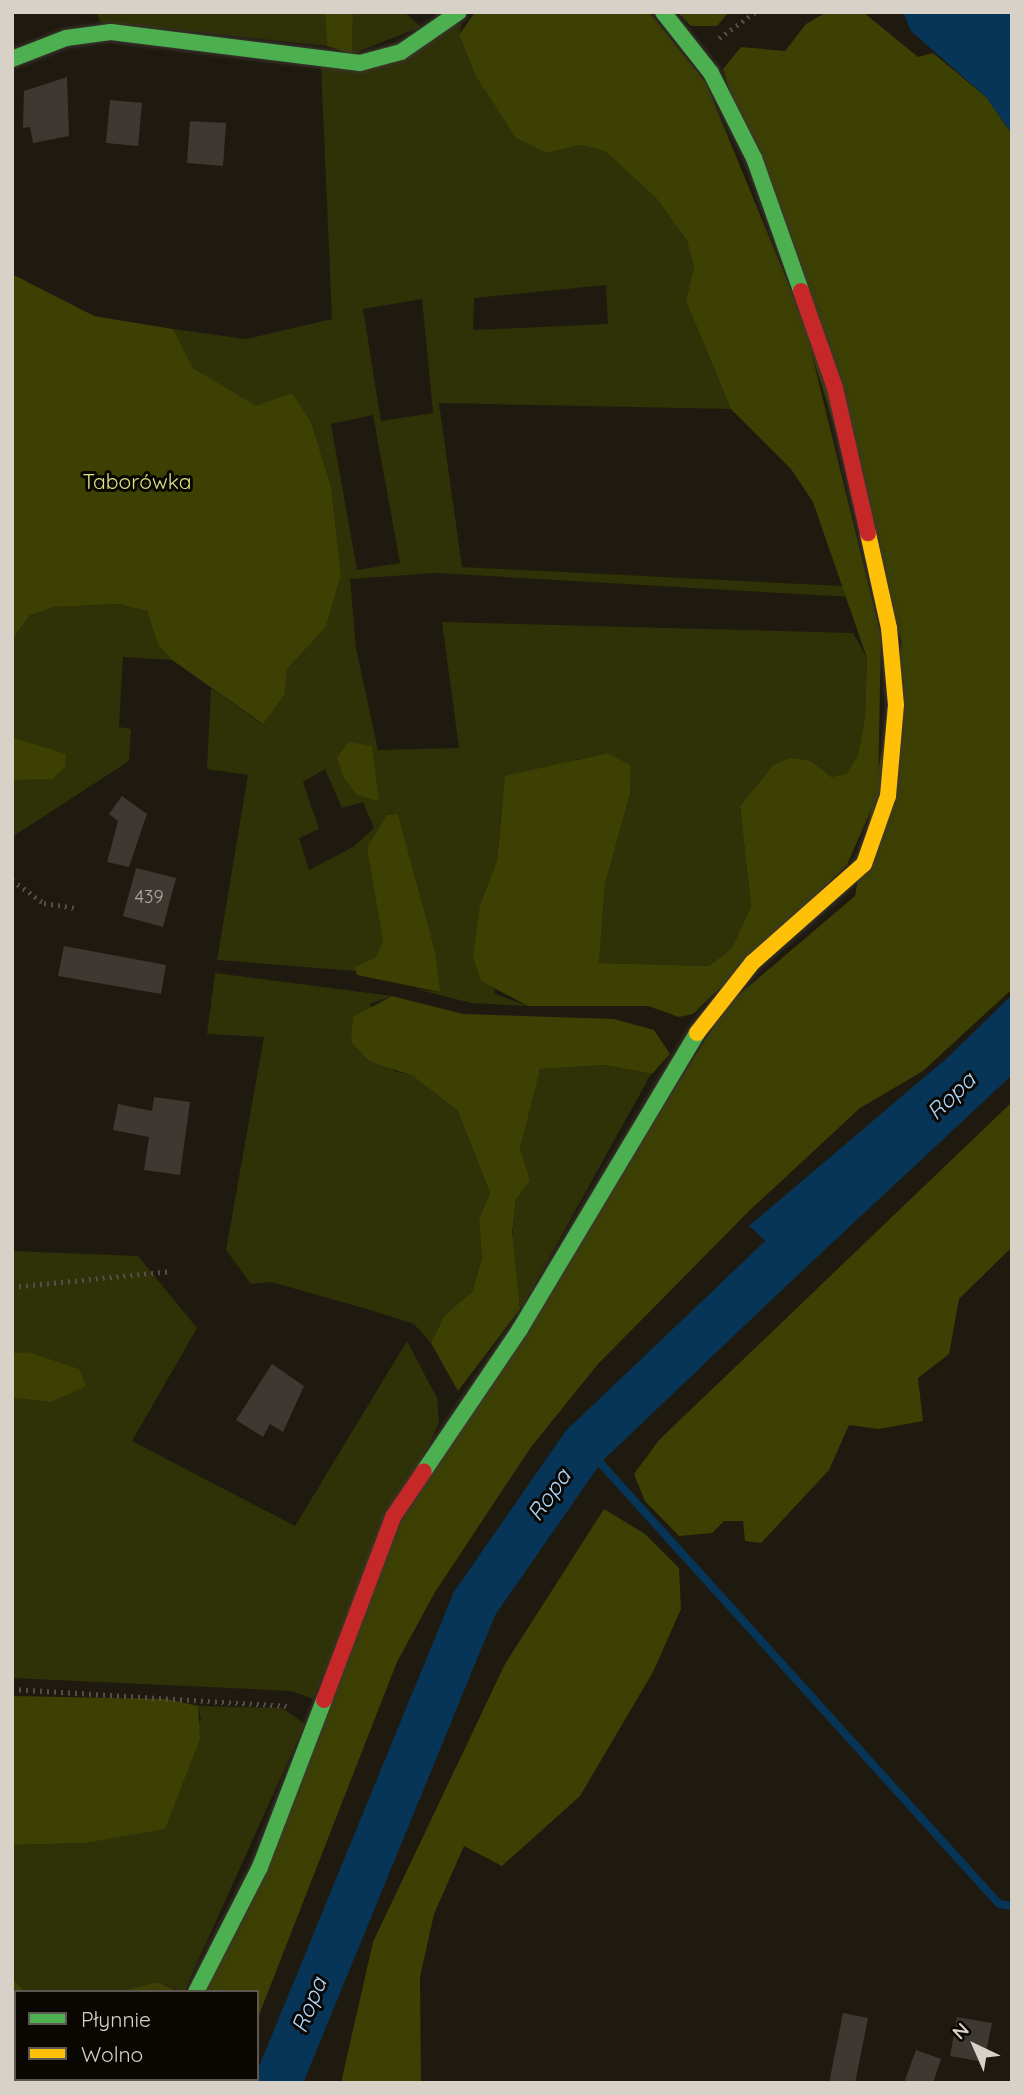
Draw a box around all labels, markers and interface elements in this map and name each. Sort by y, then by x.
park label: Taborówka [82,468,192,494]
house number: 439 [135,886,163,908]
water label: Ropa [921,1066,981,1126]
water label: Ropa [521,1464,577,1526]
water label: Ropa [286,1973,332,2037]
legend [14,1990,259,2081]
text: Płynnie [81,2006,151,2032]
north arrow [940,2011,1010,2081]
text: N [947,2017,974,2044]
text: Wolno [81,2041,143,2067]

